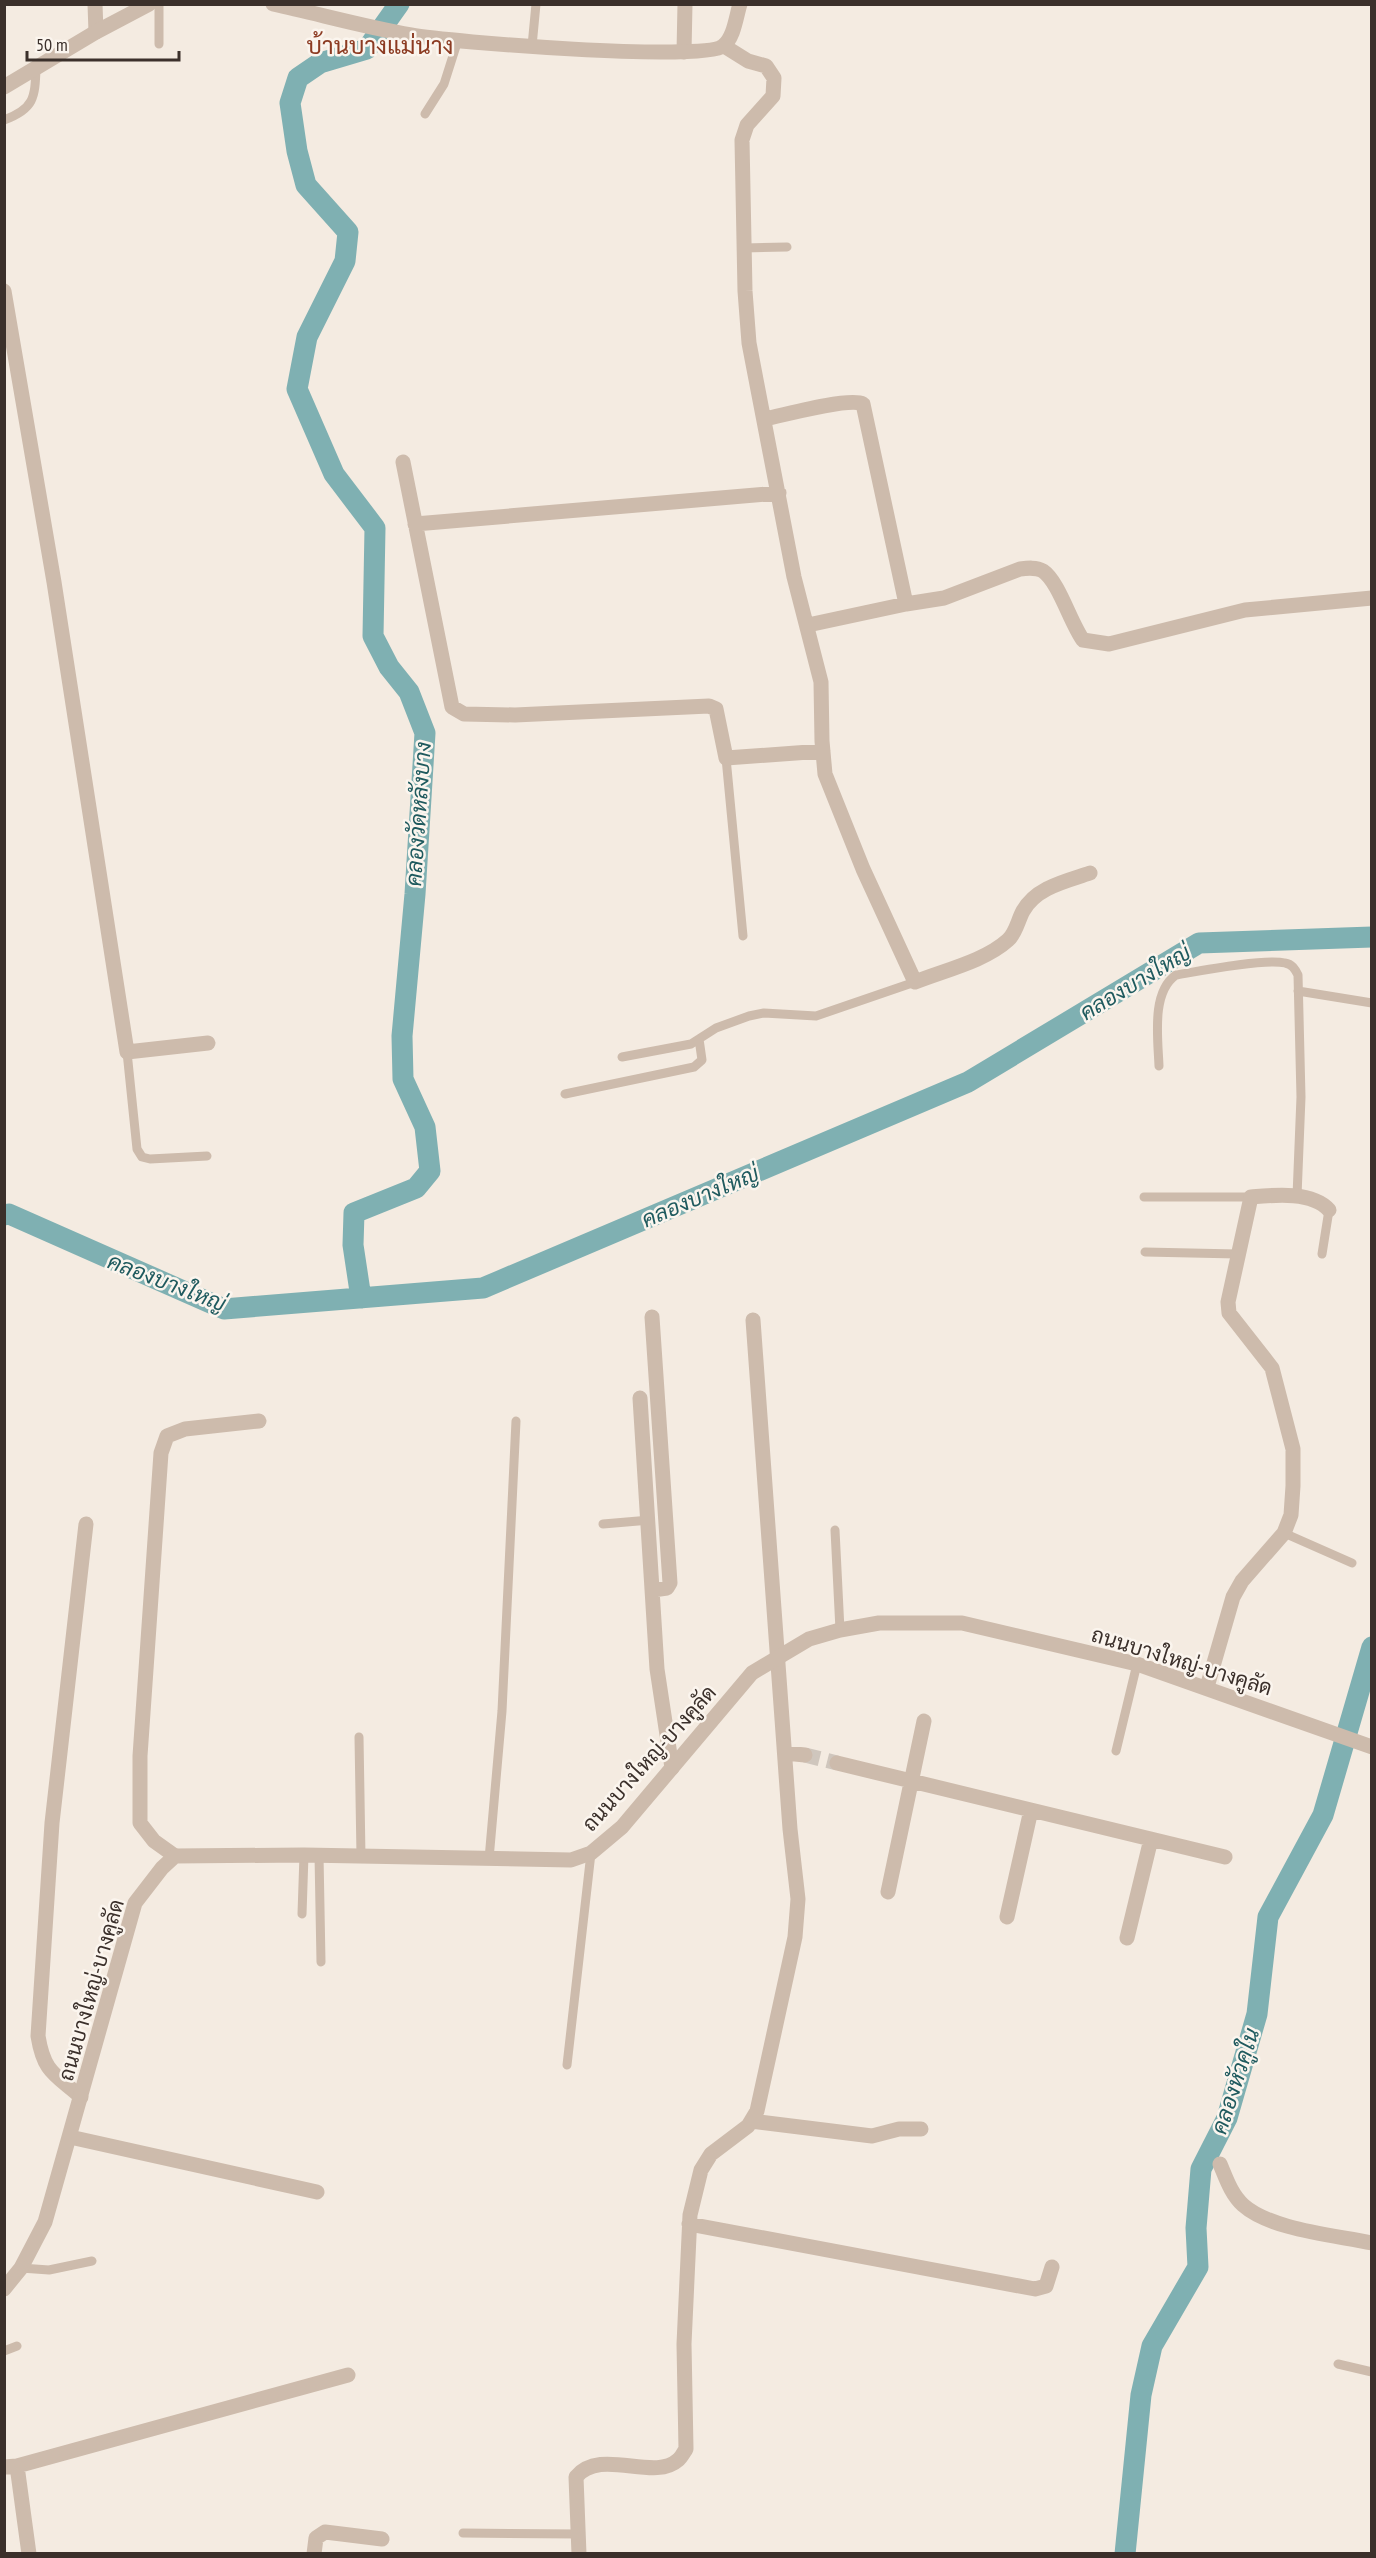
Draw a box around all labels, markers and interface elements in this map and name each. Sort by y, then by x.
scale bar [27,24,178,62]
district label: บ้านบางแม่นาง [307,30,453,61]
text: 50 m [36,33,68,56]
water label: คลองวัดหลังบาง [399,741,437,887]
water label: คลองบางใหญ่ [1074,937,1196,1026]
water label: คลองบางใหญ่ [637,1158,764,1233]
water label: คลองบางใหญ่ [104,1247,231,1318]
street label: ถนนบางใหญ่-บางคูลัด [1088,1621,1276,1703]
street label: ถนนบางใหญ่-บางคูลัด [576,1679,723,1838]
street label: ถนนบางใหญ่-บางคูลัด [52,1896,132,2084]
water label: คลองหัวคูใน [1205,2024,1267,2138]

